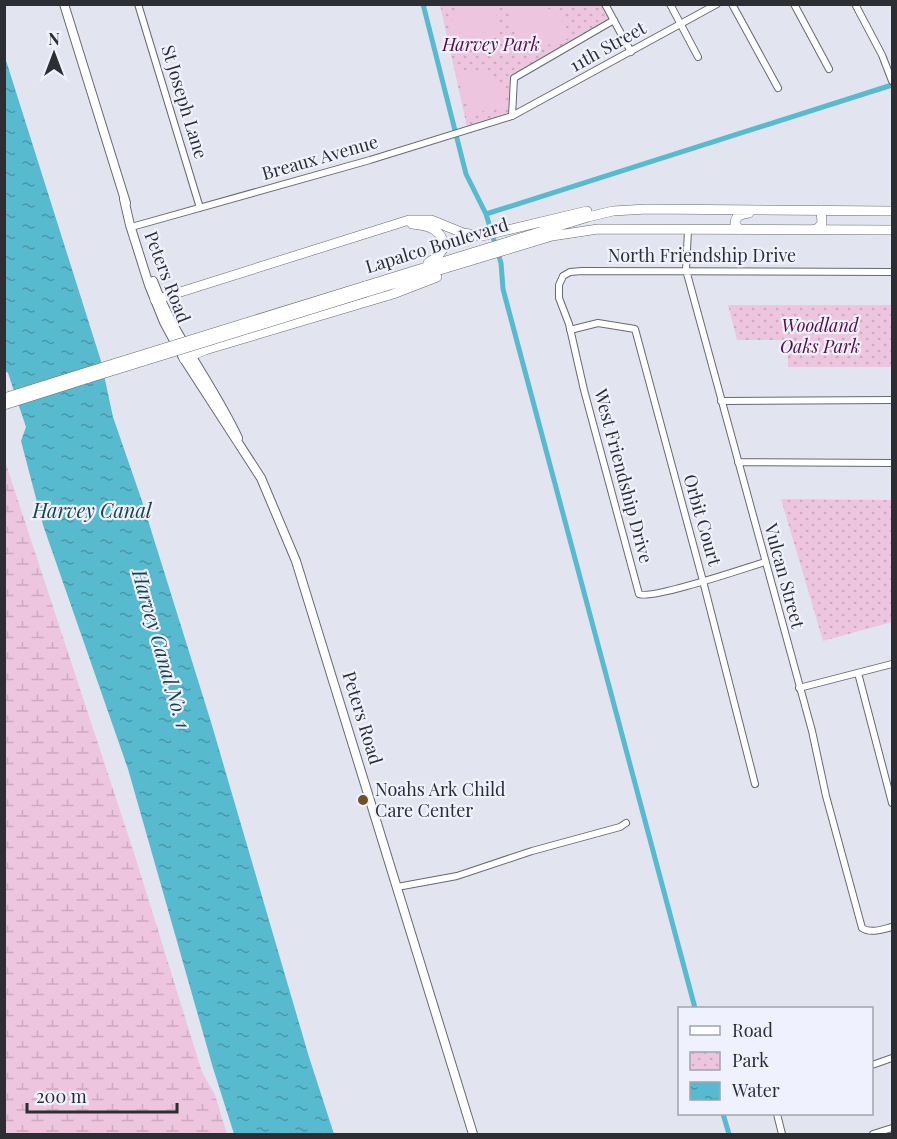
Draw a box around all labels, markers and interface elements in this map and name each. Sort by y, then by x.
street label: 11th Street [565,15,650,77]
north arrow [24,24,84,84]
text: N [48,28,60,49]
park label: Harvey Park [441,32,540,56]
street label: St Joseph Lane [156,42,214,162]
street label: Breaux Avenue [259,129,381,185]
street label: Lapalco Boulevard [362,212,512,278]
street label: Peters Road [139,227,197,326]
street label: North Friendship Drive [608,243,796,267]
park label: Woodland Oaks Park [780,313,860,358]
street label: West Friendship Drive [589,385,659,566]
street label: Orbit Court [678,471,728,569]
water label: Harvey Canal [32,496,153,523]
street label: Vulcan Street [759,520,811,631]
water label: Harvey Canal No. 1 [127,565,198,731]
street label: Peters Road [337,668,389,768]
place label: Noahs Ark Child Care Center [375,777,506,822]
marker: Noahs Ark Child Care Center [356,793,370,807]
legend [678,1007,873,1115]
text: Road [732,1018,773,1042]
text: Park [732,1048,769,1072]
scale bar [27,1076,177,1114]
text: Water [731,1078,780,1102]
text: 200 m [36,1084,87,1108]

